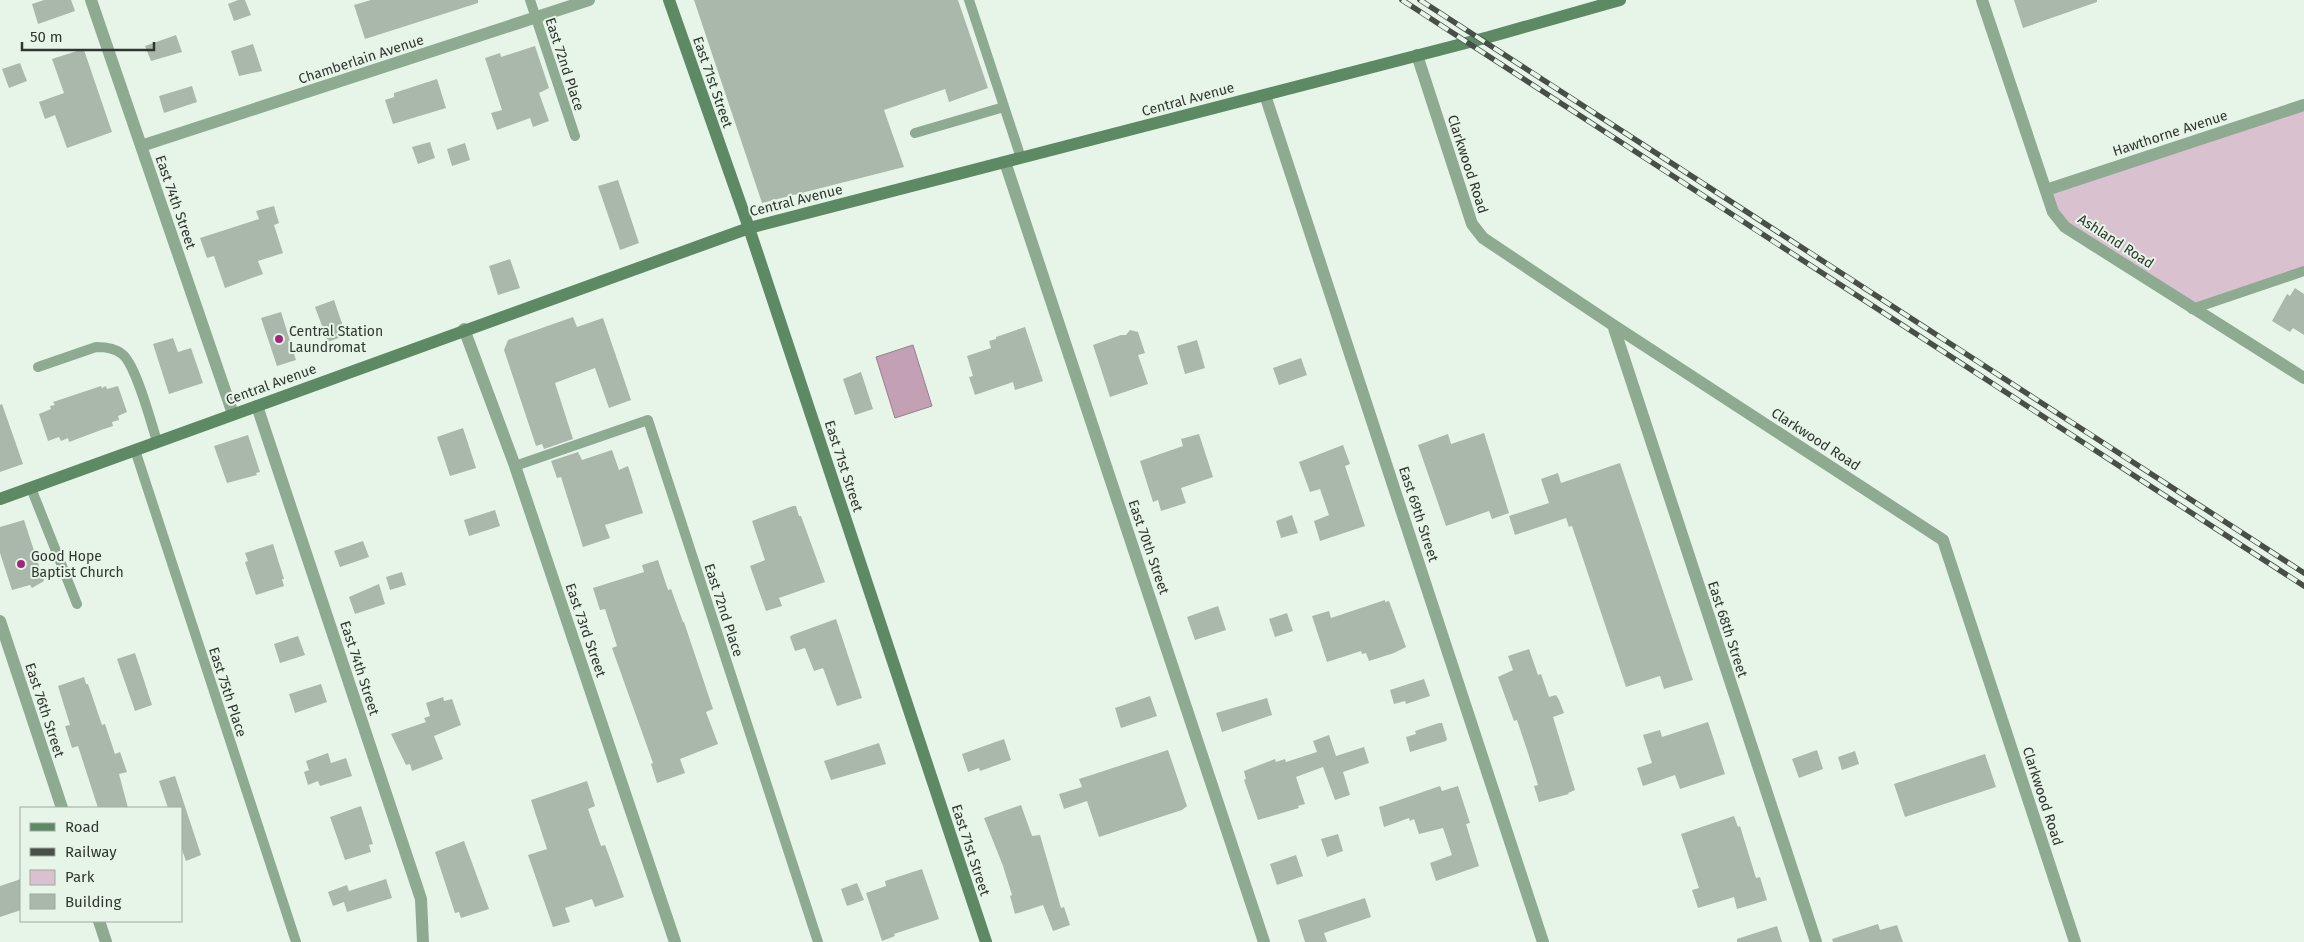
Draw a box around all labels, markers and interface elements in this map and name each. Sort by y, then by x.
street label: East 72nd Place [541,15,588,113]
scale bar [22,20,155,52]
text: 50 m [30,28,63,46]
street label: Chamberlain Avenue [296,31,426,88]
street label: East 71st Street [689,34,736,131]
street label: Central Avenue [1140,79,1236,120]
street label: Hawthorne Avenue [2110,107,2230,160]
street label: Clarkwood Road [1444,113,1491,216]
street label: East 74th Street [152,153,200,252]
street label: Central Avenue [748,181,844,220]
street label: Ashland Road [2075,211,2157,272]
place label: Central Station Laundromat [289,323,383,356]
marker: Central Station Laundromat [273,333,285,345]
street label: Central Avenue [224,360,319,409]
street label: Clarkwood Road [1768,404,1863,475]
street label: East 71st Street [821,418,867,515]
street label: East 69th Street [1395,464,1442,565]
street label: East 70th Street [1124,498,1173,598]
place label: Good Hope Baptist Church [31,548,124,581]
marker: Good Hope Baptist Church [15,558,27,570]
street label: East 72nd Place [700,561,747,659]
street label: East 68th Street [1704,579,1751,680]
street label: East 73rd Street [562,581,610,680]
street label: East 74th Street [336,619,383,718]
street label: East 75th Place [205,645,250,739]
street label: East 76th Street [21,661,68,760]
street label: Clarkwood Road [2019,745,2066,848]
street label: East 71st Street [948,802,994,899]
legend [20,807,182,922]
text: Road [65,818,100,836]
text: Railway [65,843,117,861]
text: Park [65,868,95,886]
text: Building [65,893,121,911]

